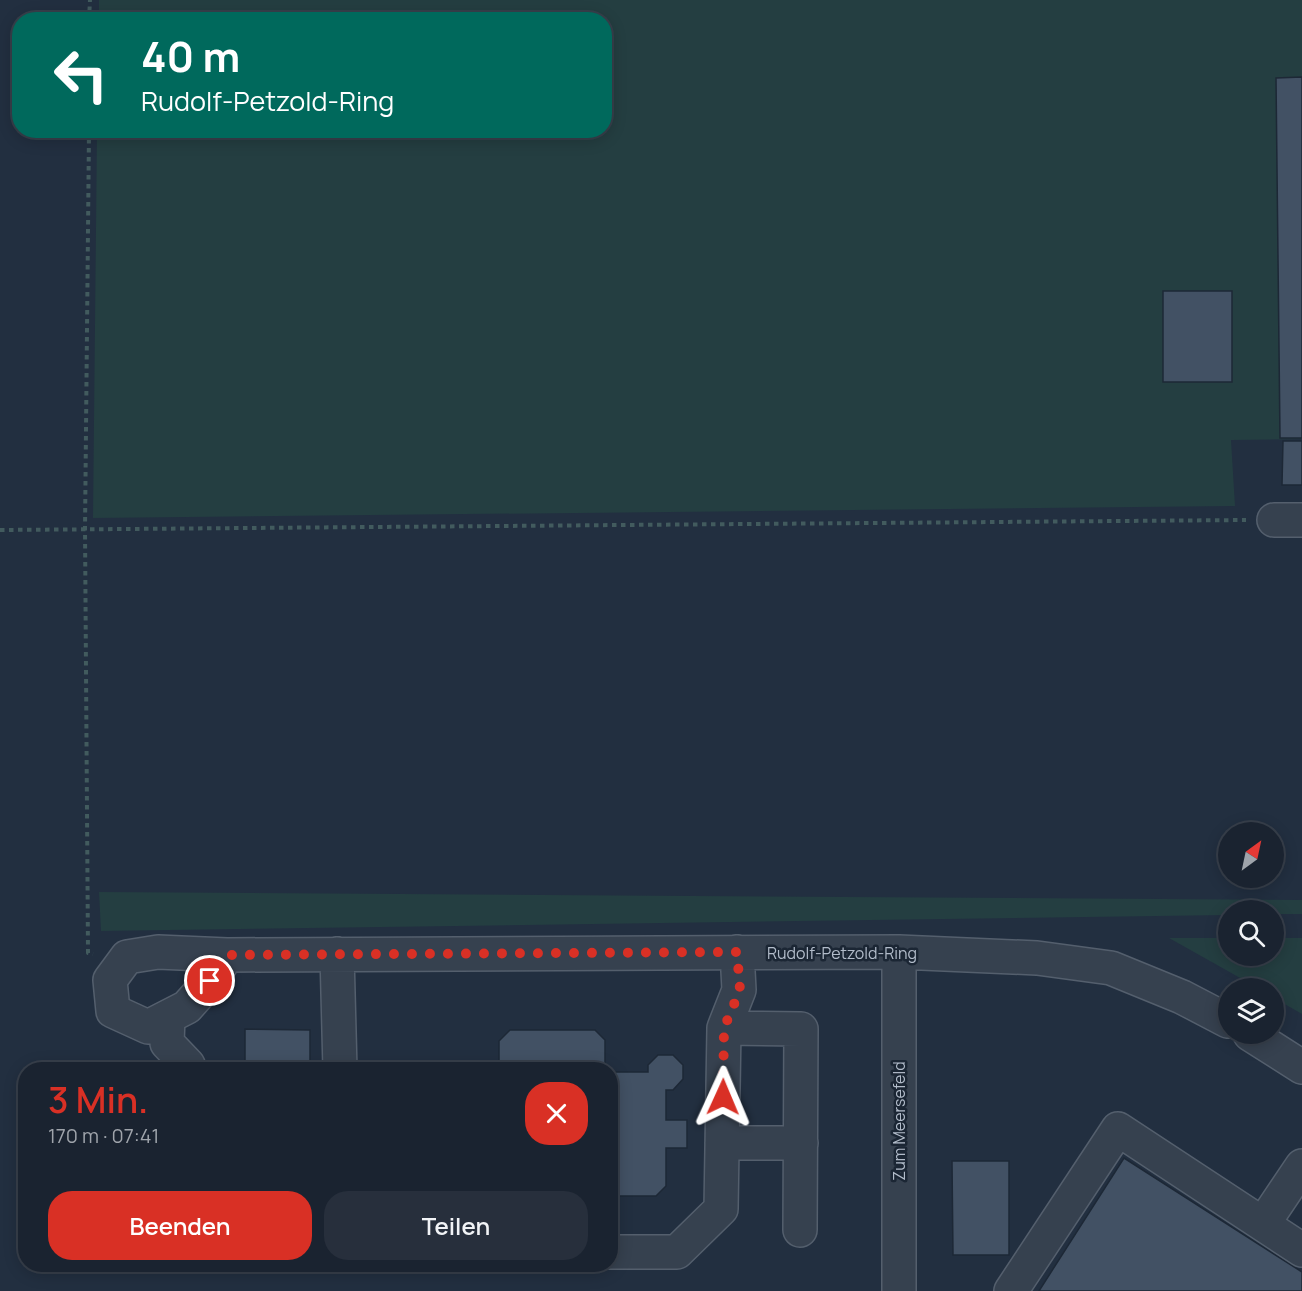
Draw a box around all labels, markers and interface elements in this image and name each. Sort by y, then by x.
text: 40 m [141,27,240,85]
icon: left [42,36,120,114]
text: Rudolf-Petzold-Ring [141,82,394,119]
north arrow [1218,822,1284,888]
map controls [1218,822,1284,1044]
button: search [1218,900,1284,966]
street label: Rudolf-Petzold-Ring [767,942,917,964]
pin [184,955,235,1006]
icon: arrive [193,964,226,997]
button: layers [1218,978,1284,1044]
street label: Zum Meersefeld [888,1061,910,1181]
position arrow [691,1065,755,1129]
text: 3 Min. [48,1075,148,1124]
button: close [525,1082,588,1145]
text: 170 m · 07:41 [48,1122,159,1149]
button: Beenden [48,1191,312,1260]
button: Teilen [324,1191,588,1260]

